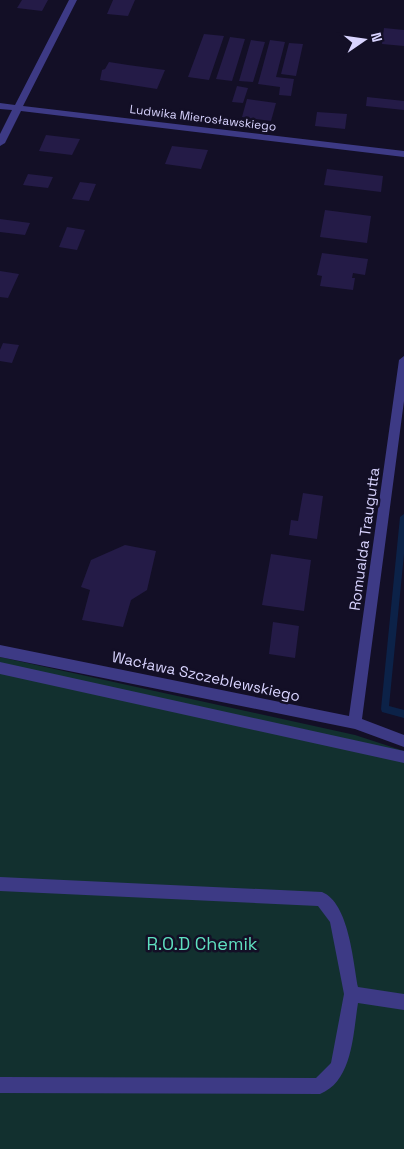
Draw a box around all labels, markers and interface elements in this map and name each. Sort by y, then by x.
north arrow [339,15,389,65]
text: N [367,30,386,44]
street label: Ludwika Mierosławskiego [129,101,277,135]
street label: Romualda Traugutta [345,466,384,612]
street label: Wacława Szczeblewskiego [110,647,302,705]
park label: R.O.D Chemik [146,932,258,955]

